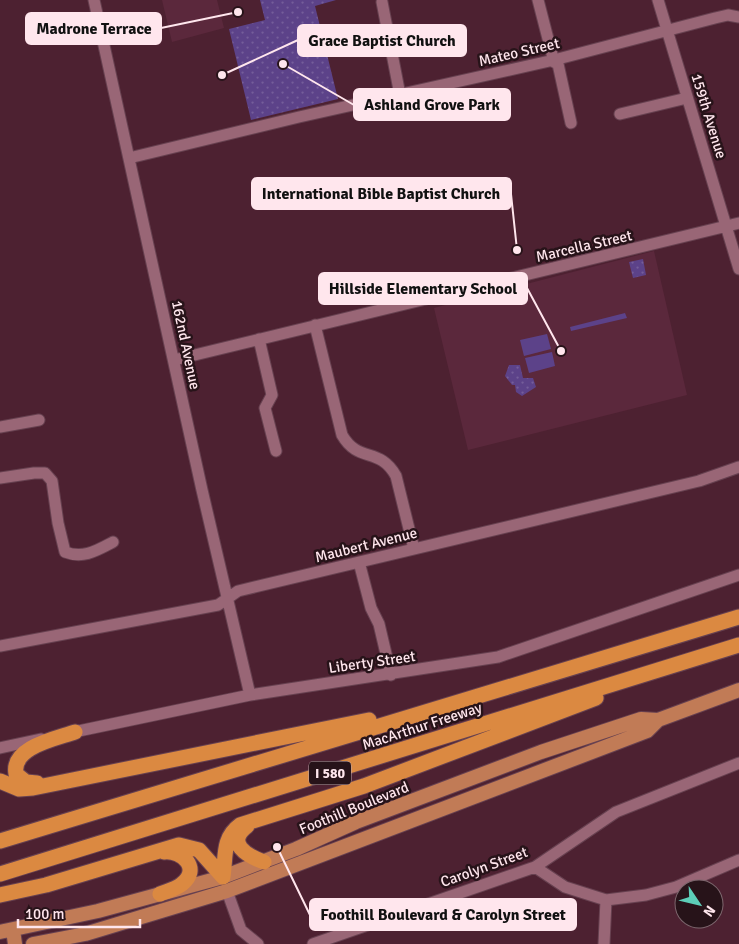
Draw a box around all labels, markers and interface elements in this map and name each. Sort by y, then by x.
callout: Madrone Terrace [26,13,161,44]
text: Madrone Terrace [36,19,152,39]
callout: Grace Baptist Church [298,25,466,56]
text: Grace Baptist Church [308,31,456,51]
street label: Mateo Street [477,34,561,70]
street label: 159th Avenue [688,71,730,161]
callout: Ashland Grove Park [354,89,510,120]
text: Ashland Grove Park [364,95,501,115]
callout: International Bible Baptist Church [252,178,511,209]
text: International Bible Baptist Church [262,184,501,204]
street label: Marcella Street [534,226,634,266]
callout: Hillside Elementary School [319,273,527,304]
text: Hillside Elementary School [329,279,517,299]
street label: 162nd Avenue [168,299,204,391]
street label: Maubert Avenue [313,524,419,566]
street label: Liberty Street [327,647,417,677]
street label: MacArthur Freeway [360,698,484,754]
road number: I 580 [309,761,351,784]
street label: Foothill Boulevard [297,778,412,838]
street label: Carolyn Street [438,843,530,891]
north arrow [674,879,724,929]
scale bar [18,896,140,928]
callout: Foothill Boulevard & Carolyn Street [310,899,576,930]
text: N [699,902,719,920]
text: 100 m [25,905,65,923]
text: Foothill Boulevard & Carolyn Street [320,905,566,925]

